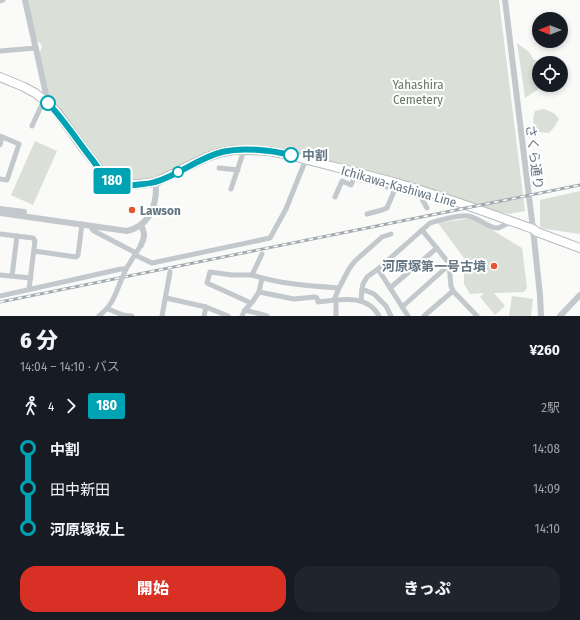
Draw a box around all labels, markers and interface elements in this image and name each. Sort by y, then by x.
north arrow [532,12,568,48]
map controls [532,12,568,92]
button: locate [532,56,568,92]
park label: Yahashira Cemetery [392,77,444,107]
unlabelled marker [40,95,56,111]
street label: さくら通り [523,124,546,190]
marker: 中割 [283,147,299,163]
place label: 中割 [302,148,328,163]
street label: Ichikawa-Kashiwa Line [339,163,458,210]
unlabelled marker [172,166,184,178]
line badge: 180 [89,168,135,194]
text: 180 [102,172,122,189]
place label: Lawson [140,203,181,218]
marker: Lawson [127,205,137,215]
place label: 河原塚第一号古墳 [382,259,486,274]
marker: 河原塚第一号古墳 [489,261,499,271]
text: 6 分 [20,327,58,354]
text: ¥260 [529,341,560,359]
text: 14:04 – 14:10 · バス [20,359,120,374]
icon: walk [20,395,42,417]
icon: forward [60,395,82,417]
text: 180 [96,397,117,414]
text: 4 [48,399,54,414]
text: 2駅 [541,400,560,415]
text: 中割 [50,441,80,459]
text: 14:08 [533,441,560,456]
text: 田中新田 [50,481,110,499]
text: 14:09 [533,481,560,496]
text: 河原塚坂上 [50,521,125,539]
text: 14:10 [535,521,560,536]
button: 開始 [20,566,286,612]
button: きっぷ [294,566,560,612]

